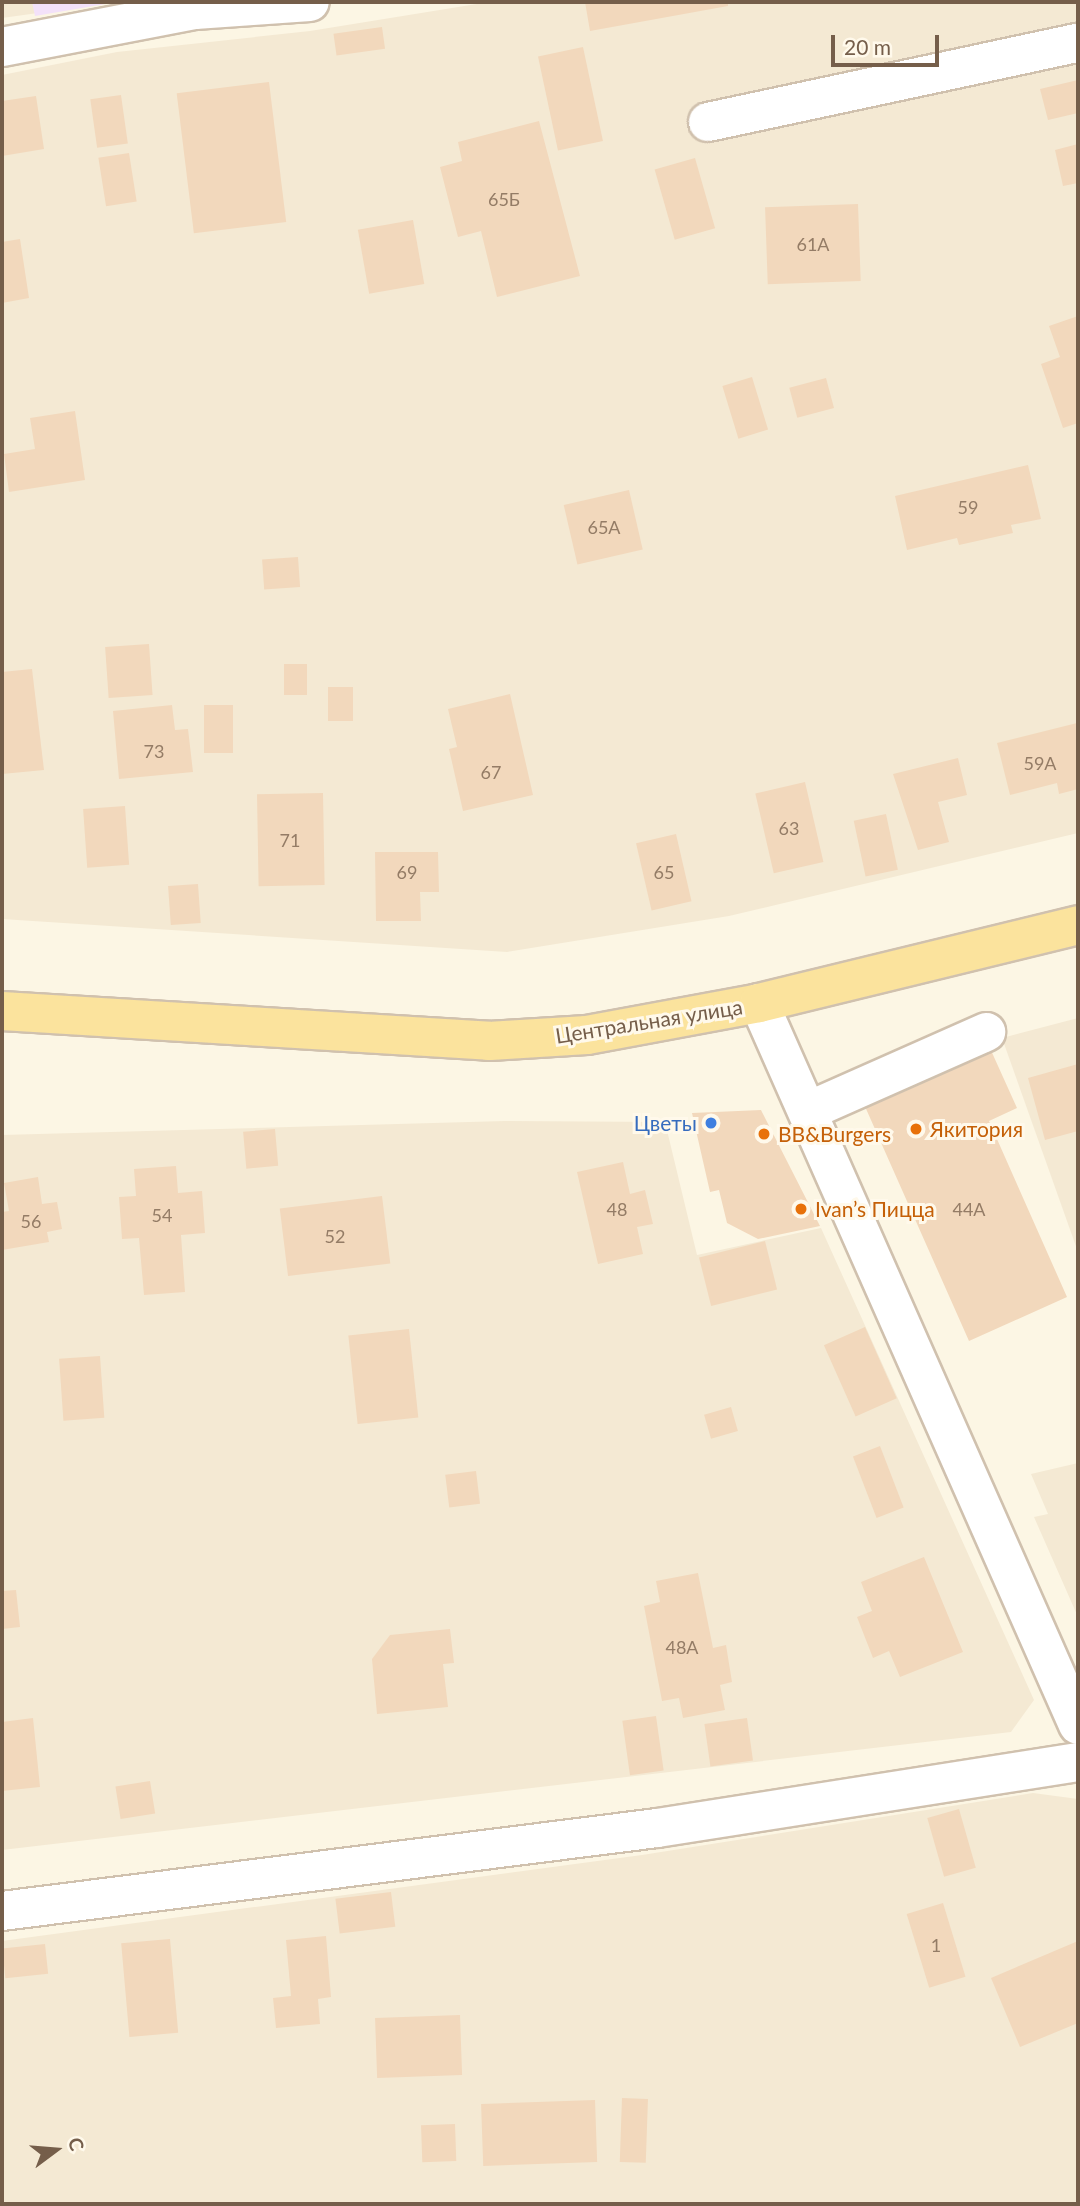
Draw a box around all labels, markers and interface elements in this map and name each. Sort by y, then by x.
scale bar [835,21,944,65]
text: 20 m [844,34,891,59]
house number: 65Б [488,188,520,210]
house number: 61А [796,233,830,255]
house number: 59 [958,496,978,518]
house number: 65А [587,516,621,538]
house number: 73 [144,740,164,762]
house number: 59А [1023,752,1057,774]
house number: 67 [481,761,501,783]
house number: 63 [779,817,799,839]
house number: 71 [280,829,300,851]
house number: 69 [397,861,417,883]
house number: 65 [654,861,674,883]
street label: Центральная улица [554,994,744,1048]
place label: Цветы [634,1110,697,1136]
marker: Цветы [703,1115,719,1131]
place label: Якитория [930,1116,1023,1142]
place label: BB&Burgers [778,1121,891,1147]
marker: Якитория [908,1121,924,1137]
marker: BB&Burgers [756,1126,772,1142]
place label: Ivan’s Пицца [815,1196,935,1222]
house number: 48 [607,1198,627,1220]
house number: 44А [952,1198,986,1220]
marker: Ivan’s Пицца [793,1201,809,1217]
house number: 54 [152,1204,172,1226]
house number: 56 [21,1210,41,1232]
house number: 52 [325,1225,345,1247]
house number: 48А [665,1636,699,1658]
house number: 1 [931,1934,941,1956]
north arrow [21,2115,91,2185]
text: С [64,2135,89,2153]

